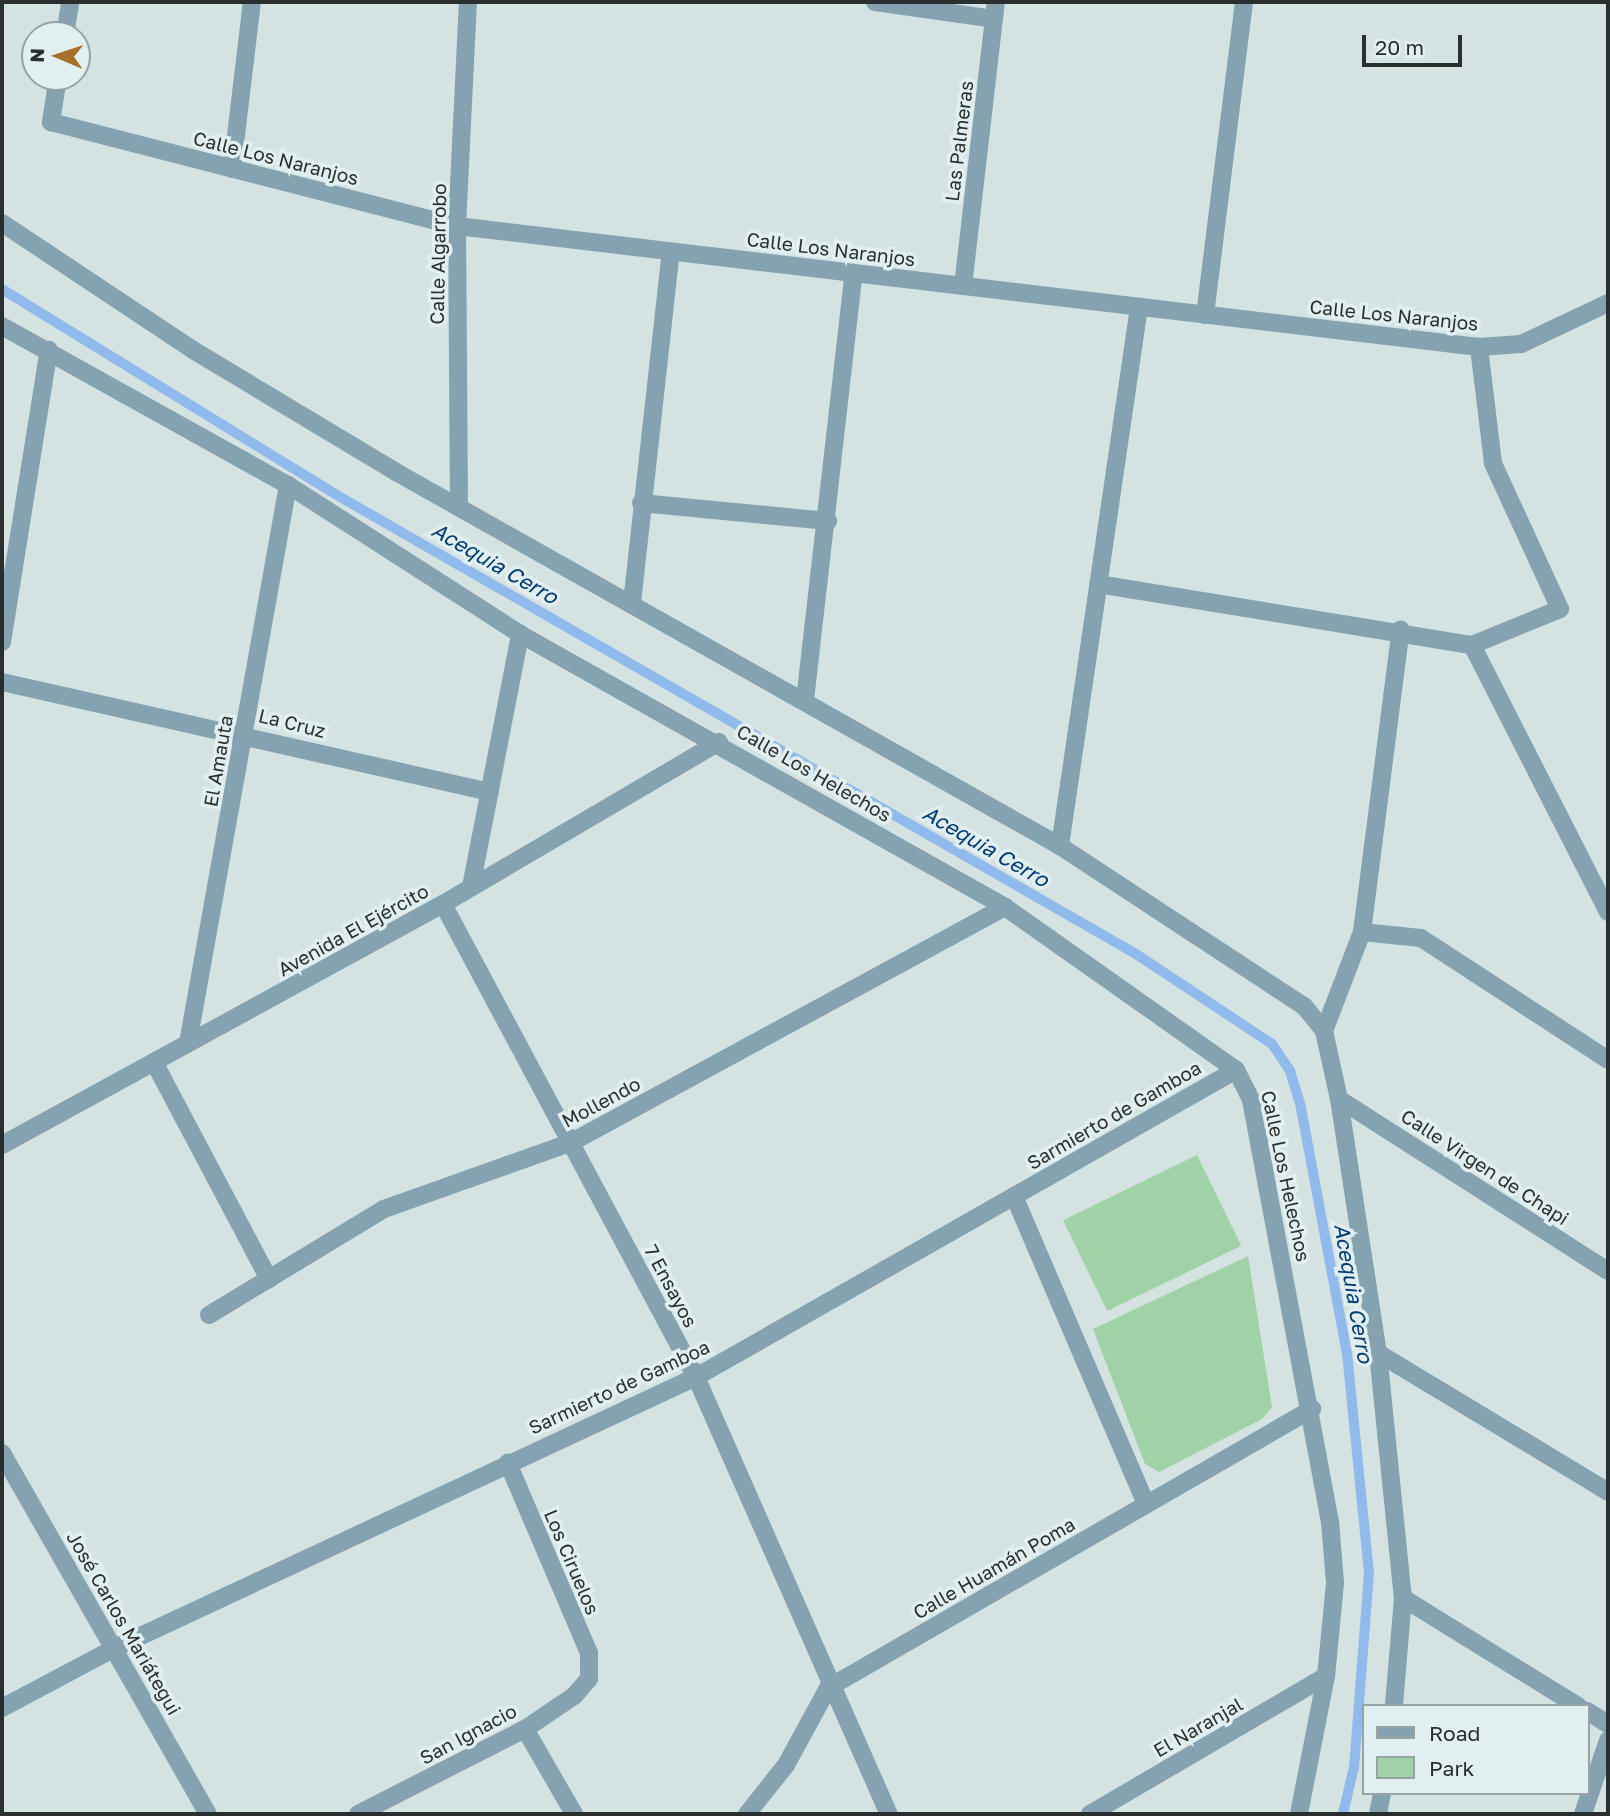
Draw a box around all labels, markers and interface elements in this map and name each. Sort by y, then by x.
north arrow [21,21,91,91]
scale bar [1365,21,1465,65]
text: 20 m [1375,34,1424,60]
text: N [25,48,48,63]
street label: Las Palmeras [940,79,978,203]
street label: Calle Los Naranjos [191,126,361,190]
street label: Calle Algarrobo [425,183,451,325]
street label: Calle Los Naranjos [745,227,917,271]
street label: Calle Los Naranjos [1308,295,1480,335]
water label: Acequia Cerro [428,517,562,609]
street label: La Cruz [256,704,328,742]
street label: El Amauta [199,713,237,809]
street label: Calle Los Helechos [733,720,895,826]
water label: Acequia Cerro [919,800,1053,892]
street label: Avenida El Ejército [274,879,432,981]
street label: Sarmierto de Gamboa [1023,1056,1205,1174]
street label: Mollendo [558,1072,644,1132]
street label: Calle Los Helechos [1257,1088,1315,1264]
street label: Calle Virgen de Chapi [1397,1104,1573,1230]
water label: Acequia Cerro [1329,1221,1379,1365]
street label: 7 Ensayos [640,1241,702,1331]
street label: Sarmierto de Gamboa [525,1335,713,1439]
street label: Los Ciruelos [540,1506,604,1618]
street label: Calle Huamán Poma [909,1512,1079,1624]
street label: José Carlos Mariátegui [62,1527,186,1719]
street label: El Naranjal [1149,1692,1247,1762]
street label: San Ignacio [416,1699,520,1769]
legend [1362,1704,1589,1795]
text: Road [1429,1720,1480,1746]
text: Park [1429,1755,1474,1781]

